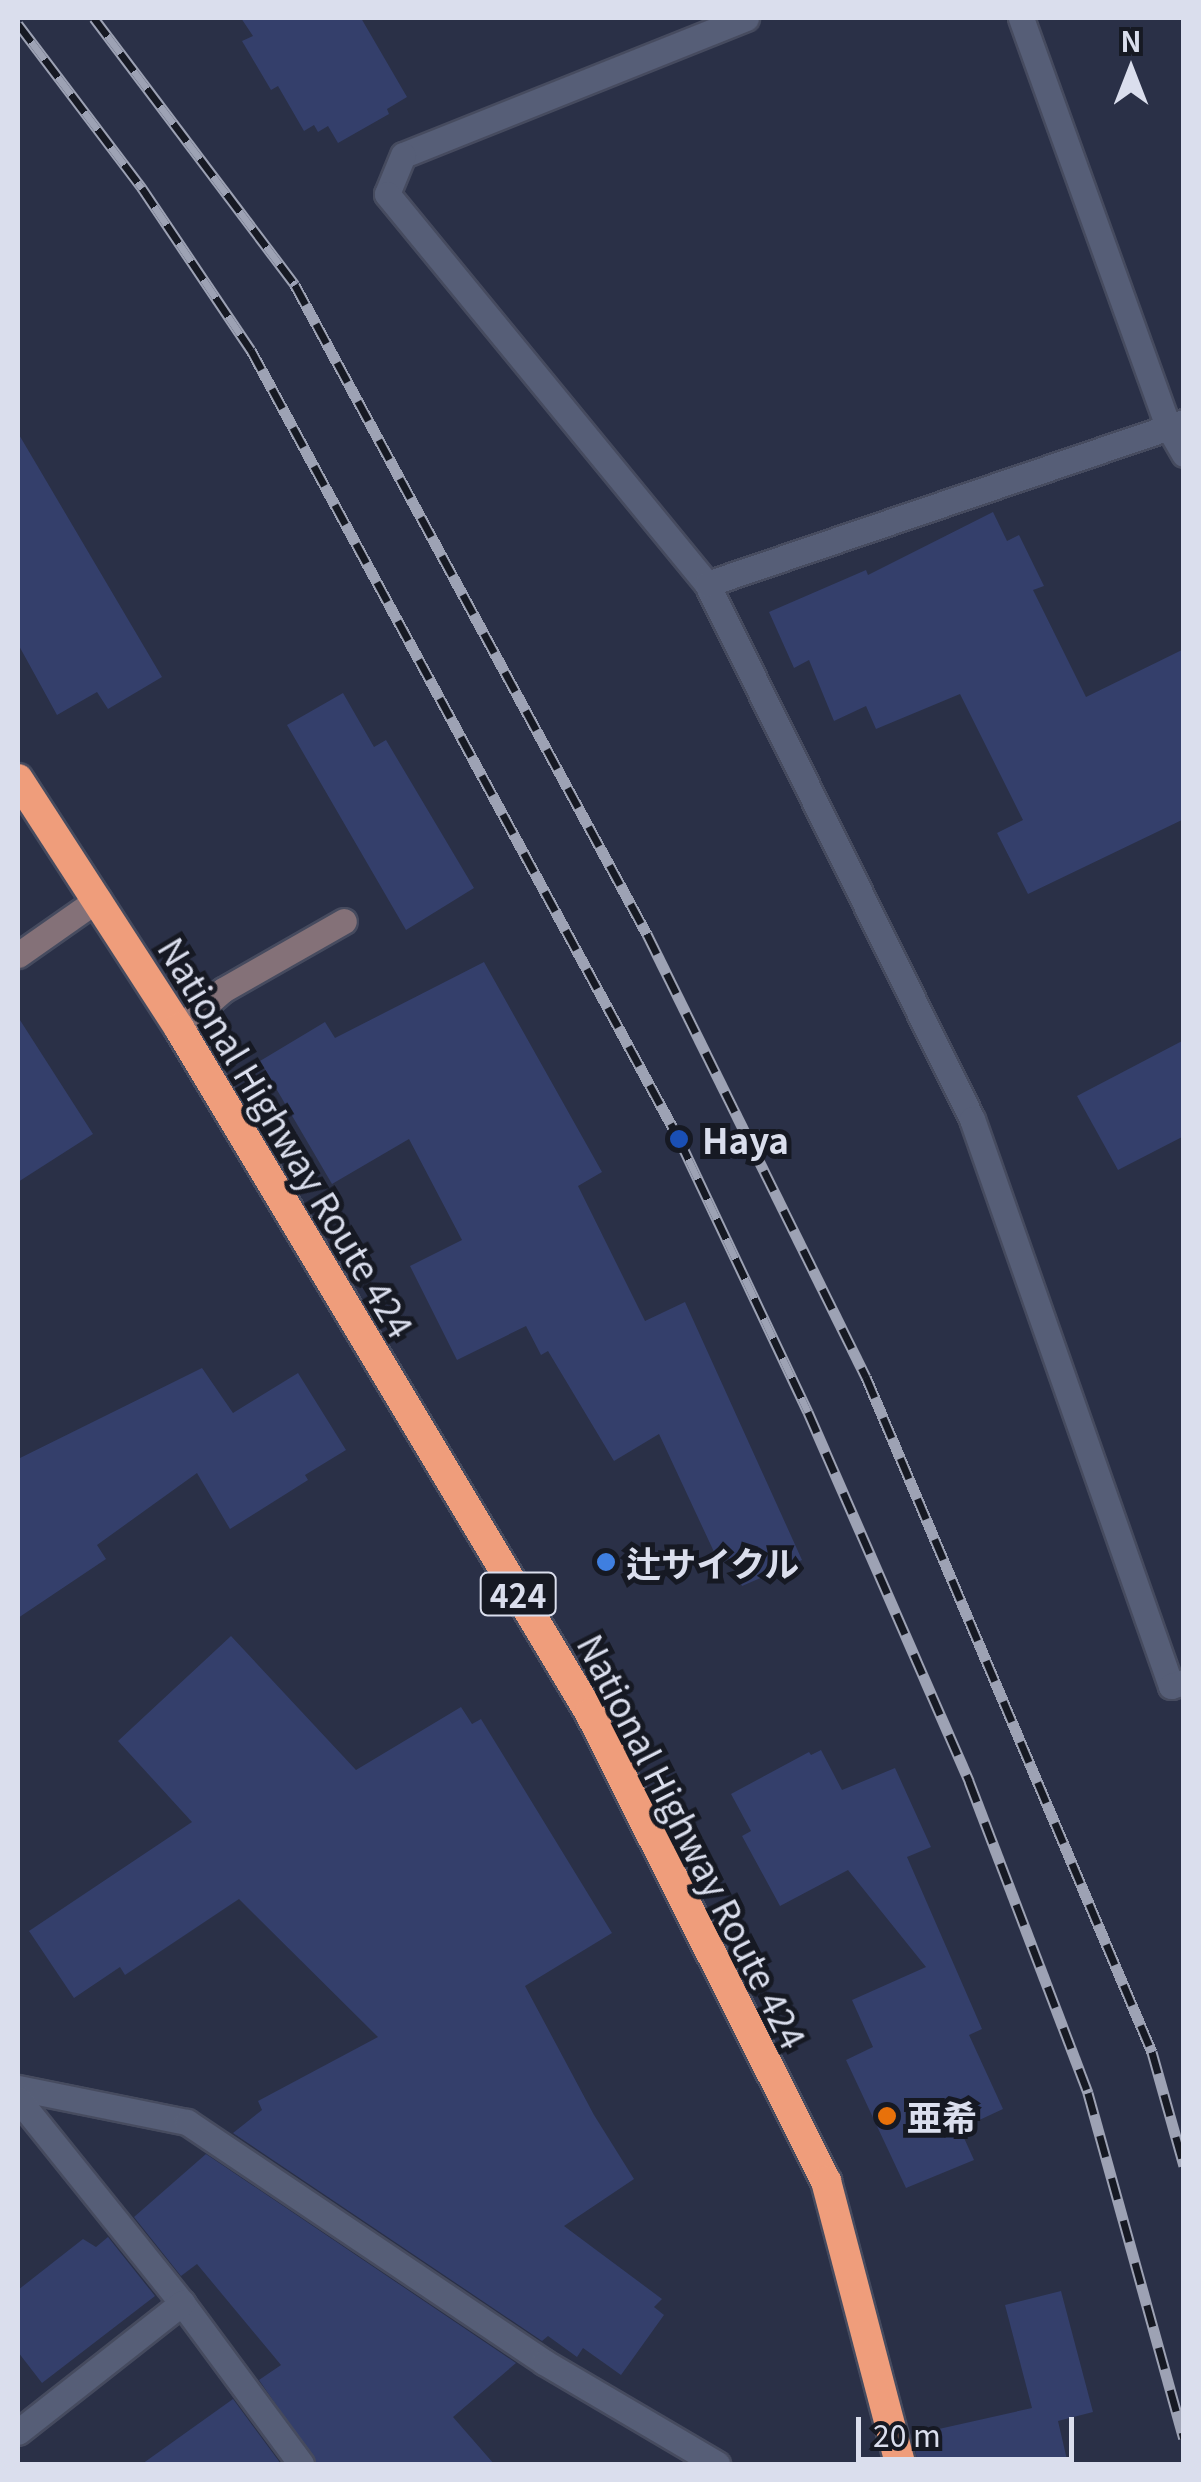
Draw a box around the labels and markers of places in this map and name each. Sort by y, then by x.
place label: Haya [702,1118,789,1160]
marker: Haya [666,1126,692,1152]
place label: 辻サイクル [626,1541,801,1583]
marker: 辻サイクル [595,1551,617,1573]
place label: 亜希 [907,2095,977,2137]
marker: 亜希 [876,2105,898,2127]

